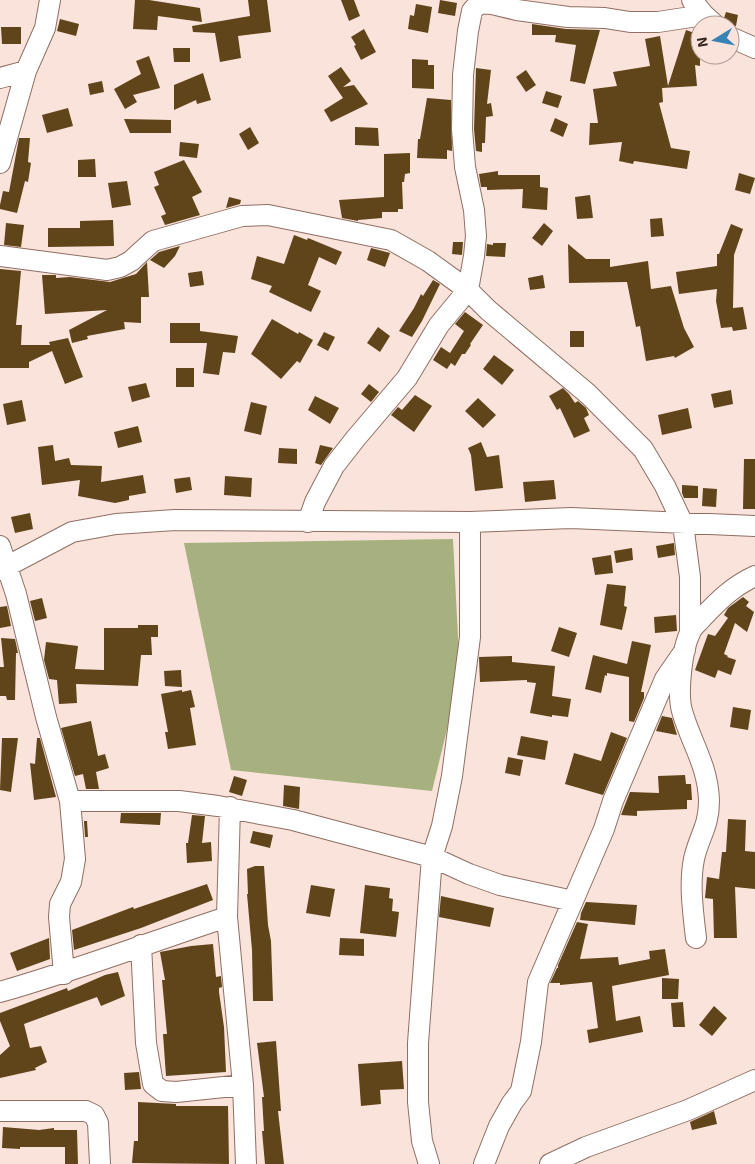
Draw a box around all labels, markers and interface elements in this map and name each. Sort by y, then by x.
north arrow [690,15,740,65]
text: N [692,36,711,49]

